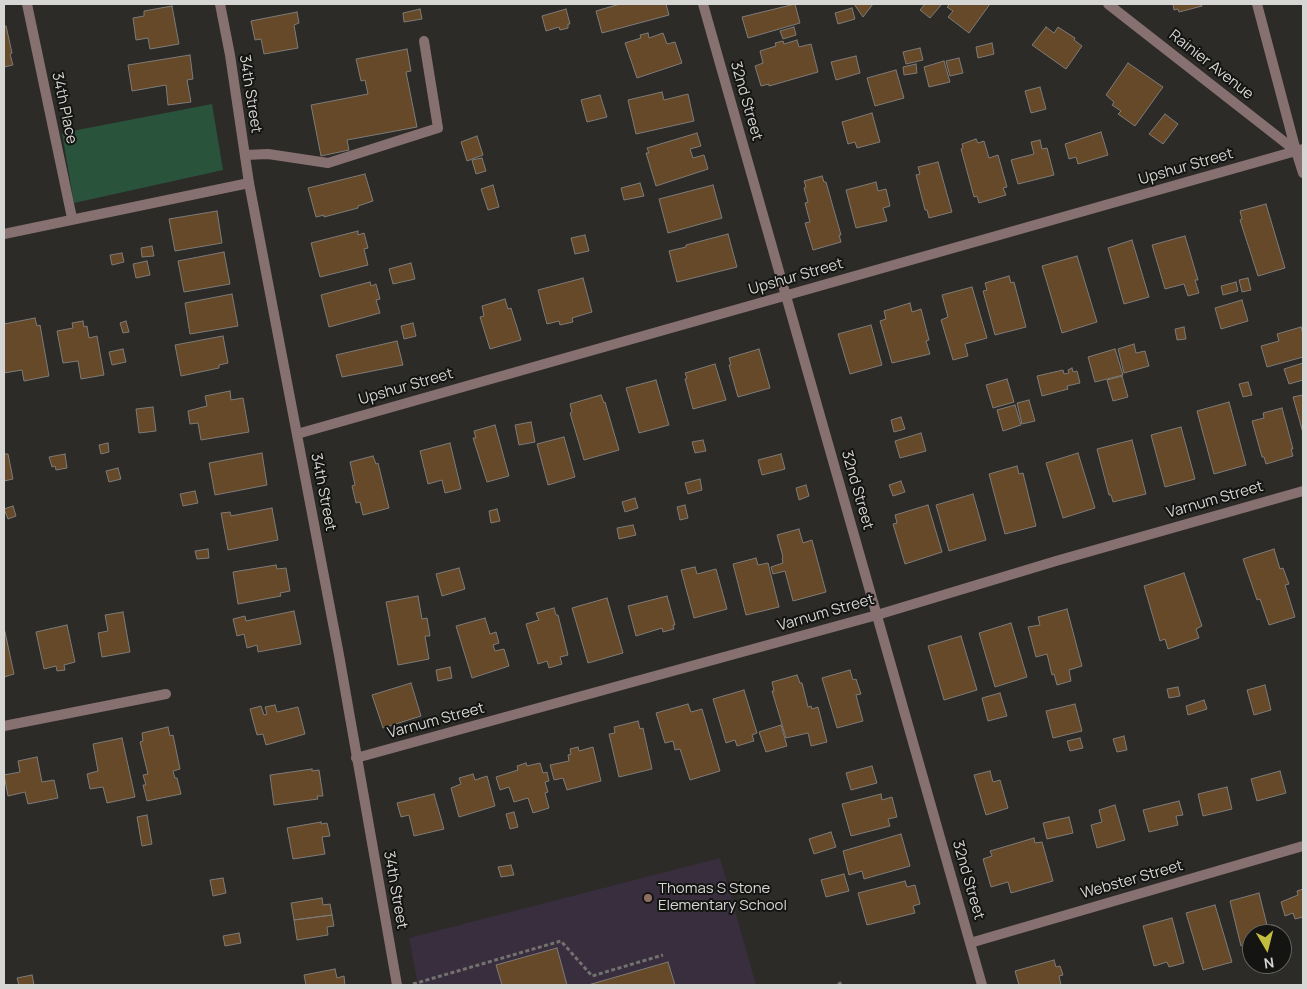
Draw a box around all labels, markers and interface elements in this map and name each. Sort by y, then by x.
street label: Rainier Avenue [1165,26,1257,104]
street label: 34th Street [235,54,265,134]
street label: 32nd Street [726,59,766,143]
street label: 34th Place [48,71,80,145]
street label: Upshur Street [1137,145,1235,189]
street label: Upshur Street [747,255,845,299]
street label: Upshur Street [357,365,455,409]
street label: 32nd Street [837,448,877,532]
street label: 34th Street [307,451,339,533]
street label: Varnum Street [1165,478,1265,522]
street label: Varnum Street [776,591,876,635]
street label: Varnum Street [386,699,486,743]
street label: 32nd Street [948,838,988,922]
street label: 34th Street [379,849,411,931]
street label: Webster Street [1079,857,1185,903]
place label: Thomas S Stone Elementary School [658,880,787,915]
marker: Thomas S Stone Elementary School [642,892,654,904]
north arrow [1242,924,1292,974]
text: N [1263,953,1275,973]

